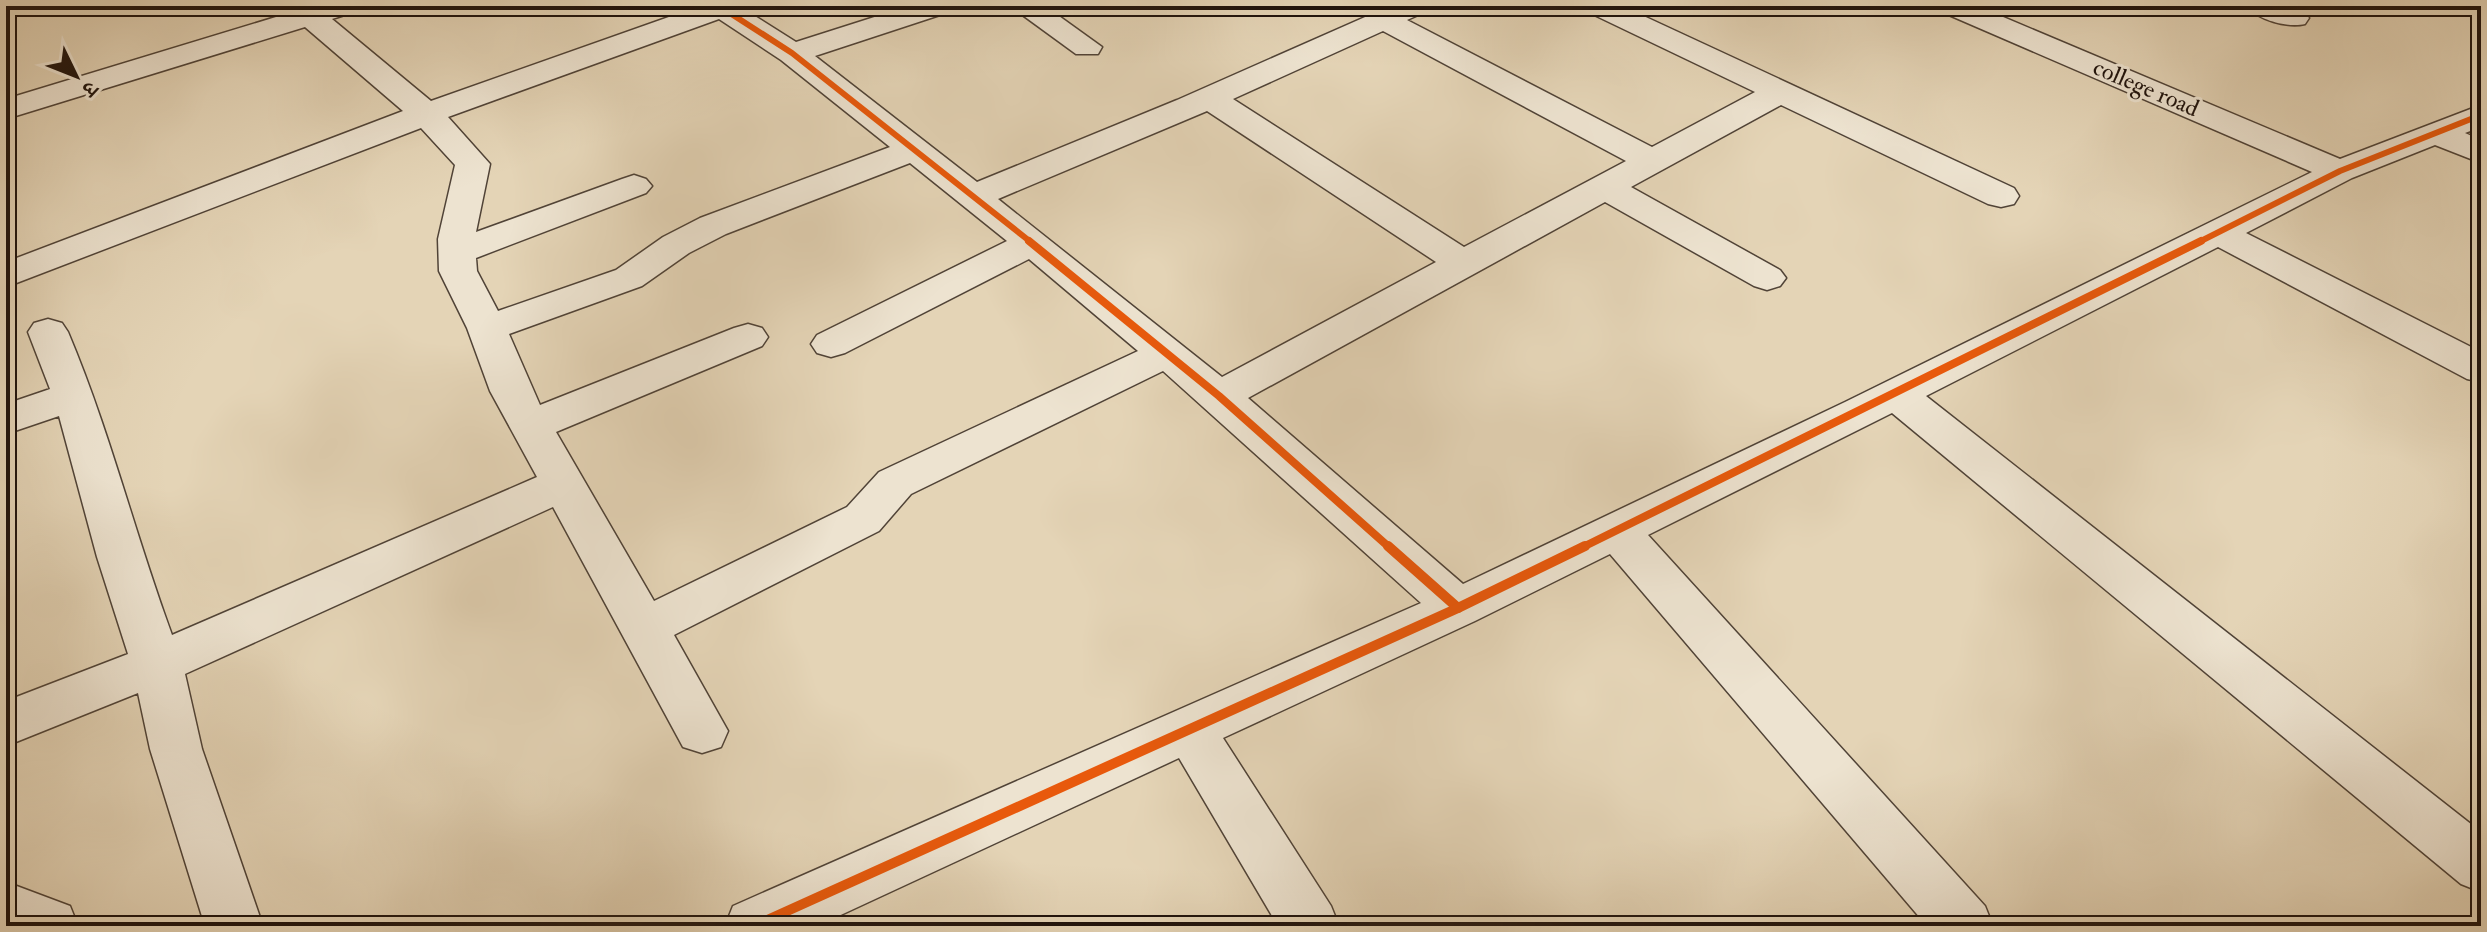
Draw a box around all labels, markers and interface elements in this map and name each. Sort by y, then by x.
north arrow [36,36,116,116]
street label: college road [2088,52,2204,124]
text: उ [75,74,105,104]

